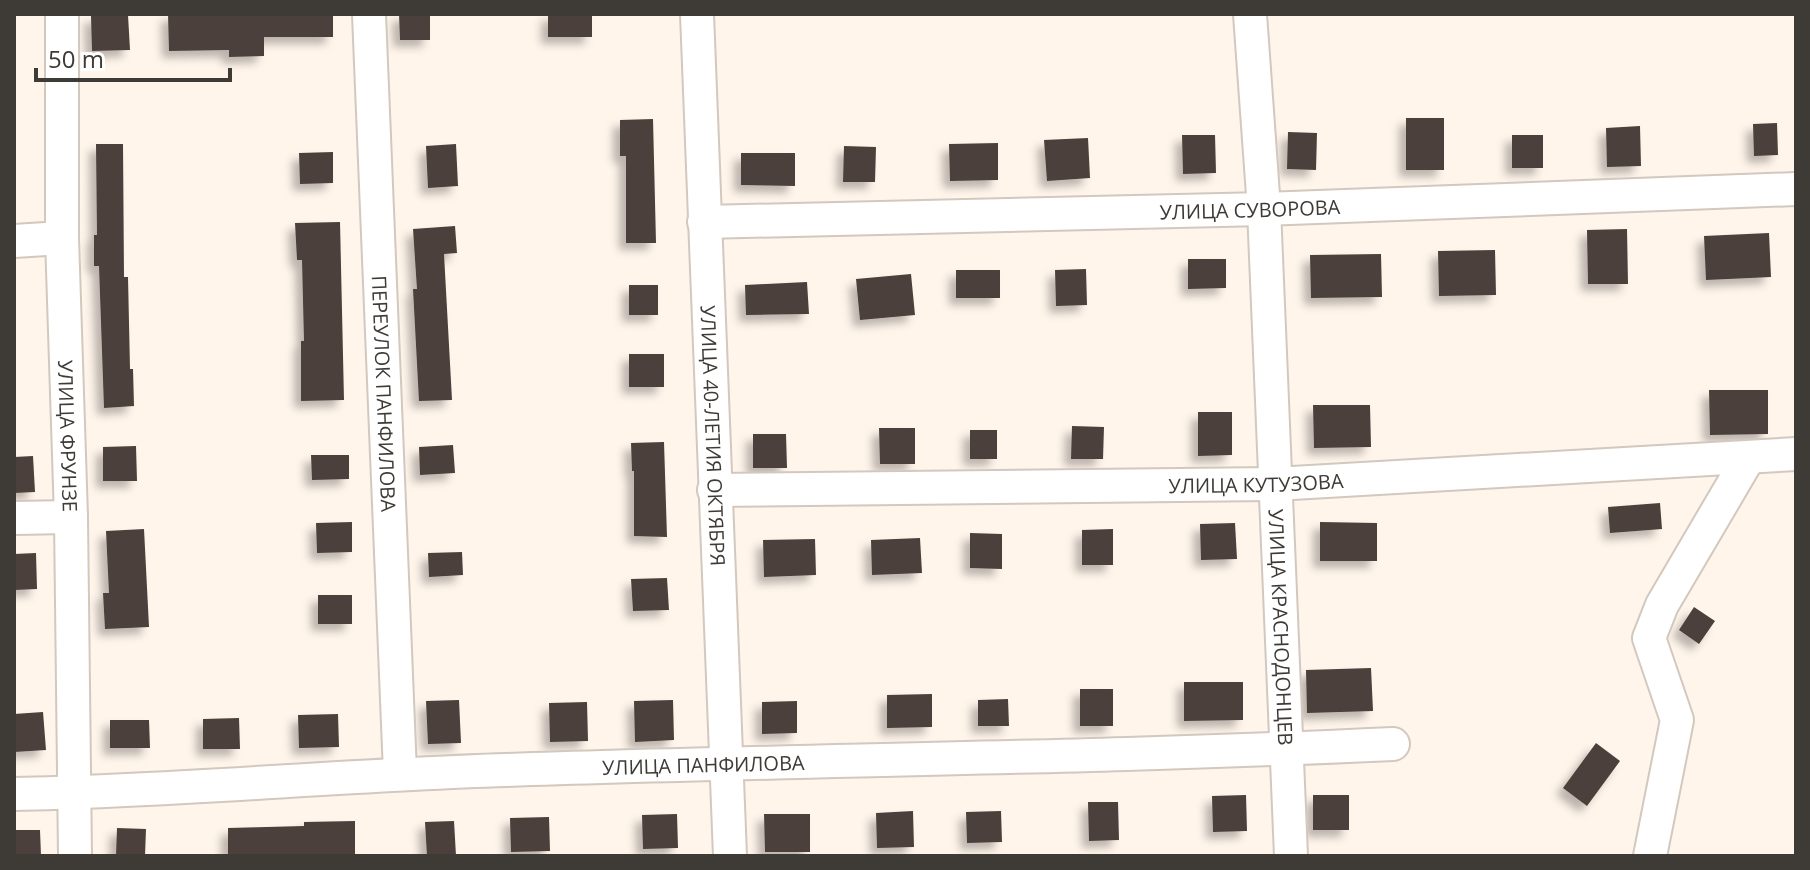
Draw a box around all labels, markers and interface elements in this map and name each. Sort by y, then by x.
scale bar [36,32,230,82]
text: 50 m [48,42,104,75]
street label: УЛИЦА СУВОРОВА [1159,193,1341,225]
street label: ПЕРЕУЛОК ПАНФИЛОВА [366,275,403,513]
street label: УЛИЦА 40-ЛЕТИЯ ОКТЯБРЯ [695,305,732,567]
street label: УЛИЦА ФРУНЗЕ [52,359,84,512]
street label: УЛИЦА КУТУЗОВА [1168,467,1344,499]
street label: УЛИЦА КРАСНОДОНЦЕВ [1263,508,1300,746]
street label: УЛИЦА ПАНФИЛОВА [602,748,805,780]

